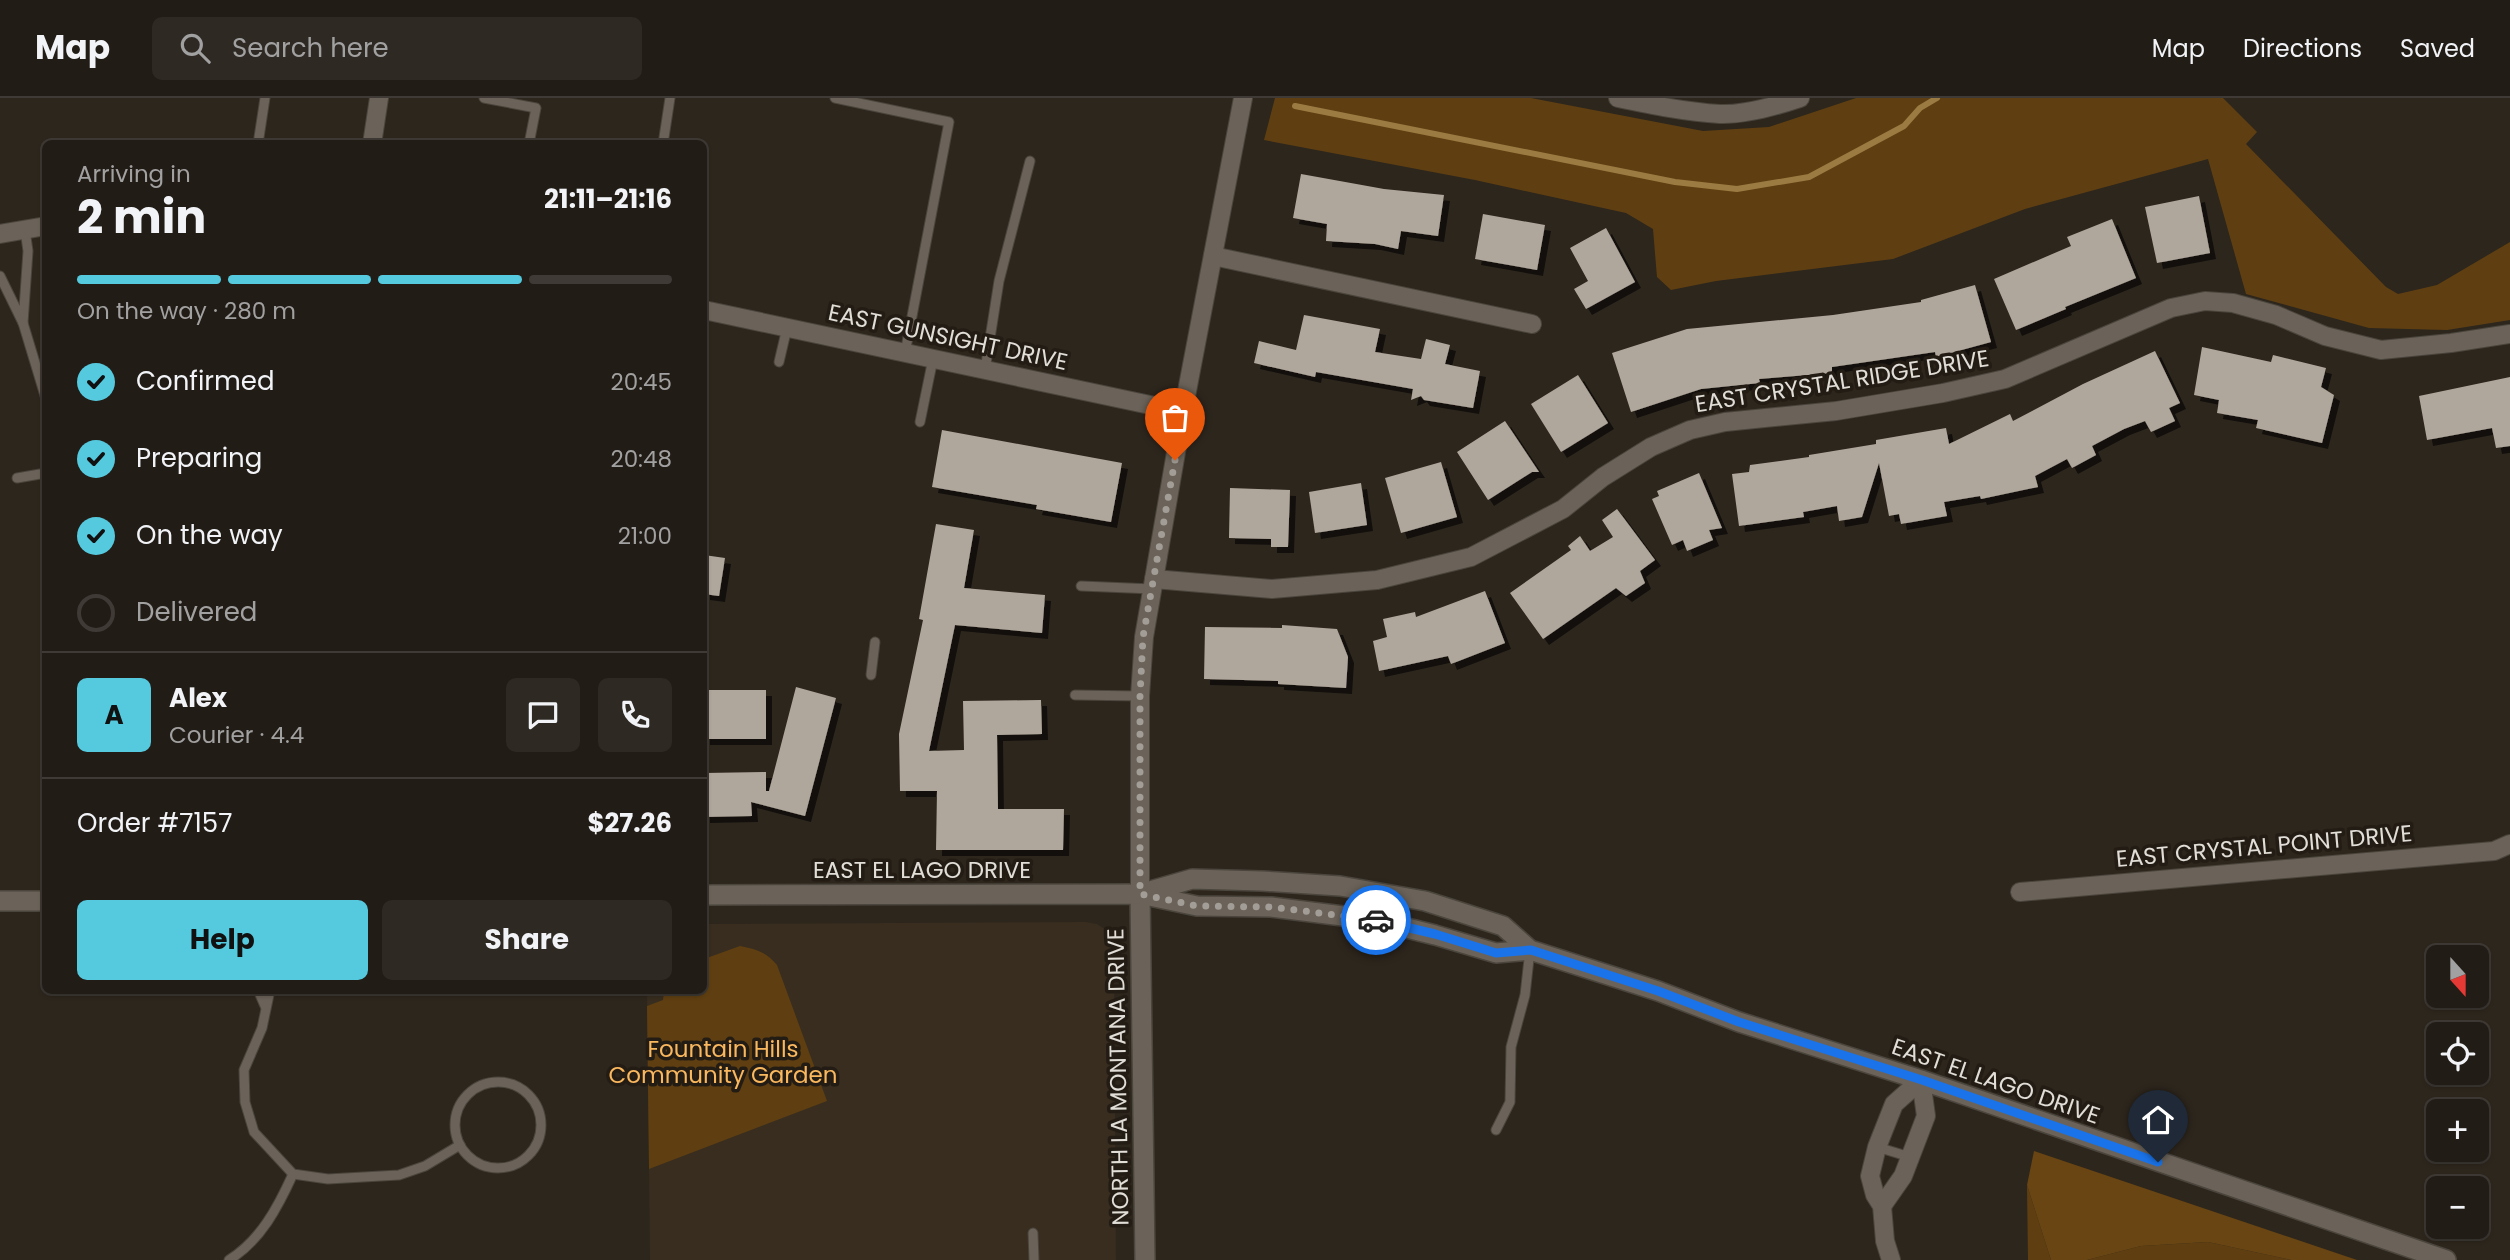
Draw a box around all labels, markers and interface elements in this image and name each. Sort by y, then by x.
search box [152,17,642,80]
text: Map [35,24,110,71]
icon: search [176,29,214,67]
text: Search here [232,30,389,66]
text: Map [2152,32,2205,65]
text: Directions [2243,32,2362,65]
text: Saved [2400,32,2475,65]
text: Arriving in [77,158,191,190]
text: 21:11–21:16 [544,181,672,217]
text: 2 min [77,185,206,249]
text: On the way · 280 m [77,295,296,327]
street label: EAST GUNSIGHT DRIVE [825,296,1071,378]
street label: EAST CRYSTAL RIDGE DRIVE [1693,342,1991,420]
icon: check [77,363,115,401]
text: Confirmed [136,363,274,399]
text: 20:45 [611,366,672,398]
pin [1145,388,1205,460]
icon: bag [1156,399,1194,437]
icon: check [77,440,115,478]
text: Preparing [136,440,262,476]
text: 20:48 [610,443,672,475]
icon: check [77,517,115,555]
text: On the way [136,517,283,553]
text: 21:00 [618,520,672,552]
text: Delivered [136,594,257,630]
button: chat [506,678,580,752]
button: phone [598,678,672,752]
text: Alex [169,680,227,716]
text: A [104,697,124,733]
text: Courier · 4.4 [169,719,304,751]
text: Order #7157 [77,805,232,841]
text: $27.26 [587,805,672,841]
street label: EAST CRYSTAL POINT DRIVE [2115,817,2413,875]
street label: EAST EL LAGO DRIVE [813,854,1031,886]
courier [1341,885,1411,955]
button: Help [77,900,368,980]
button: Share [382,900,672,980]
icon: car [1357,901,1395,939]
street label: NORTH LA MONTANA DRIVE [1099,928,1137,1226]
north arrow [2426,945,2488,1008]
map controls [2426,945,2489,1239]
button: locate [2426,1022,2489,1085]
street label: EAST EL LAGO DRIVE [1888,1030,2104,1132]
park label: Fountain Hills Community Garden [609,1033,837,1091]
pin [2128,1090,2188,1162]
button: + [2426,1099,2489,1162]
icon: home [2139,1101,2177,1139]
button: − [2426,1176,2489,1239]

